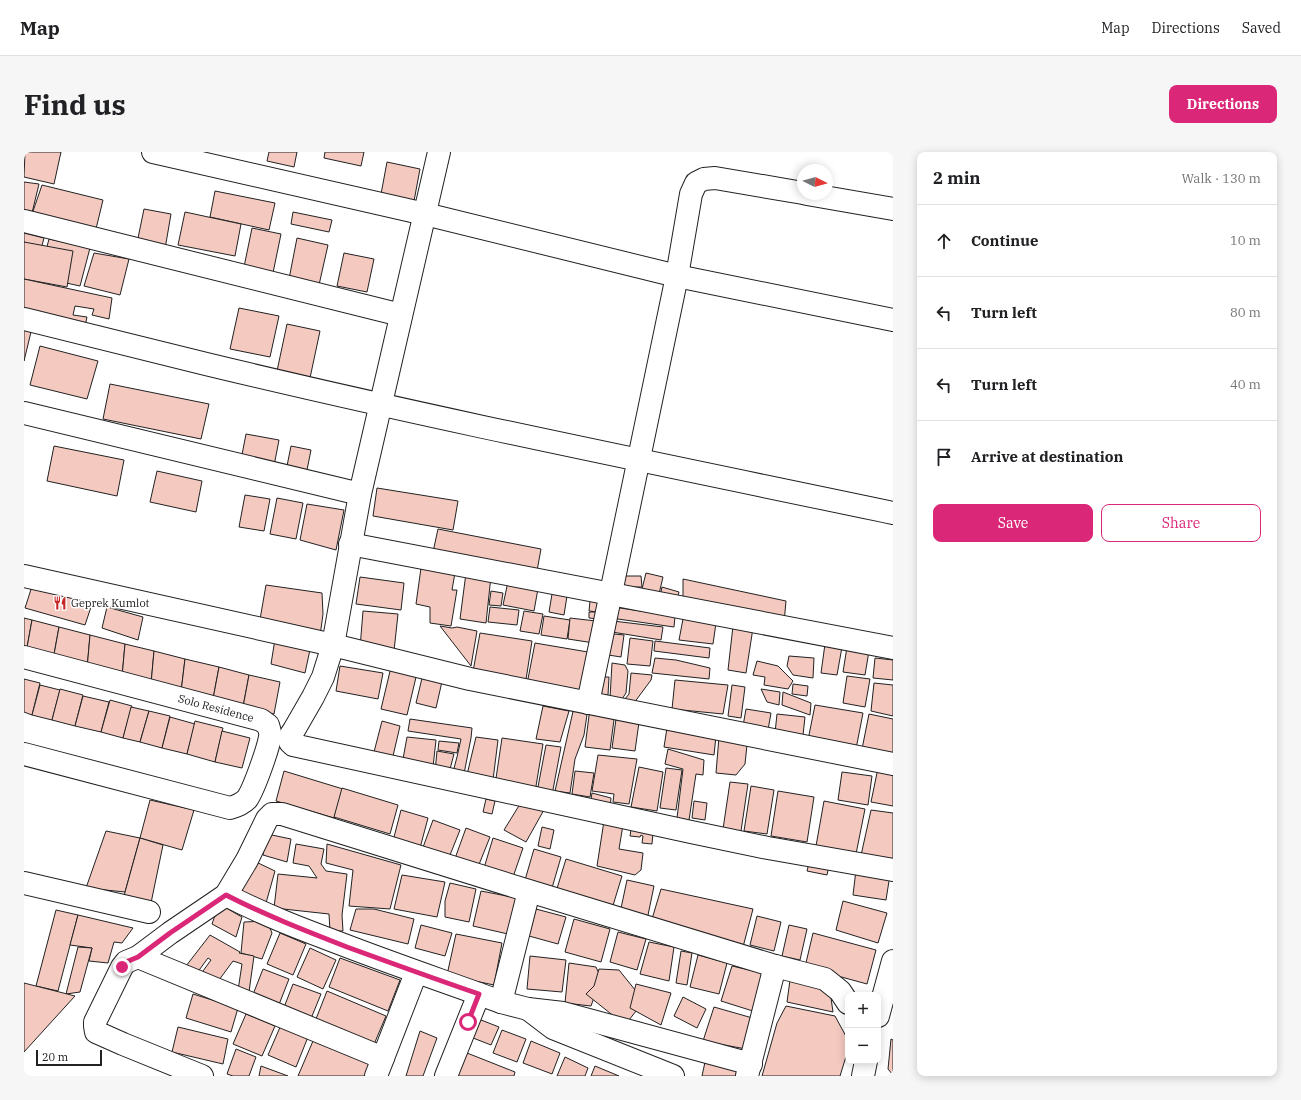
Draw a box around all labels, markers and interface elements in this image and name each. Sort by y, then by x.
text: Map [20,16,60,40]
text: Map [1101,19,1130,37]
text: Directions [1152,19,1220,37]
text: Saved [1242,19,1281,37]
button: Directions [1169,85,1277,123]
text: Find us [24,86,126,123]
north arrow [797,164,833,200]
text: 2 min [933,167,981,189]
text: Walk · 130 m [1182,170,1261,187]
icon: ahead [933,230,955,252]
text: Continue [971,231,1038,250]
text: 10 m [1230,232,1261,249]
icon: left [933,302,955,324]
text: Turn left [971,303,1037,322]
text: 80 m [1230,304,1261,321]
icon: left [933,374,955,396]
text: Turn left [971,375,1037,394]
text: 40 m [1230,376,1261,393]
icon: arrive [933,446,955,468]
text: Arrive at destination [971,447,1123,466]
button: Save [933,504,1093,542]
button: Share [1101,504,1261,542]
restaurant icon: Geprek Kumlot [52,595,68,611]
place label: Geprek Kumlot [71,596,150,610]
street label: Solo Residence [177,691,255,725]
route end [113,958,131,976]
map controls [845,992,881,1064]
button: + [845,992,881,1028]
route start [459,1013,477,1031]
button: − [845,1028,881,1064]
scale bar [36,1048,102,1067]
text: 20 m [42,1050,68,1064]

